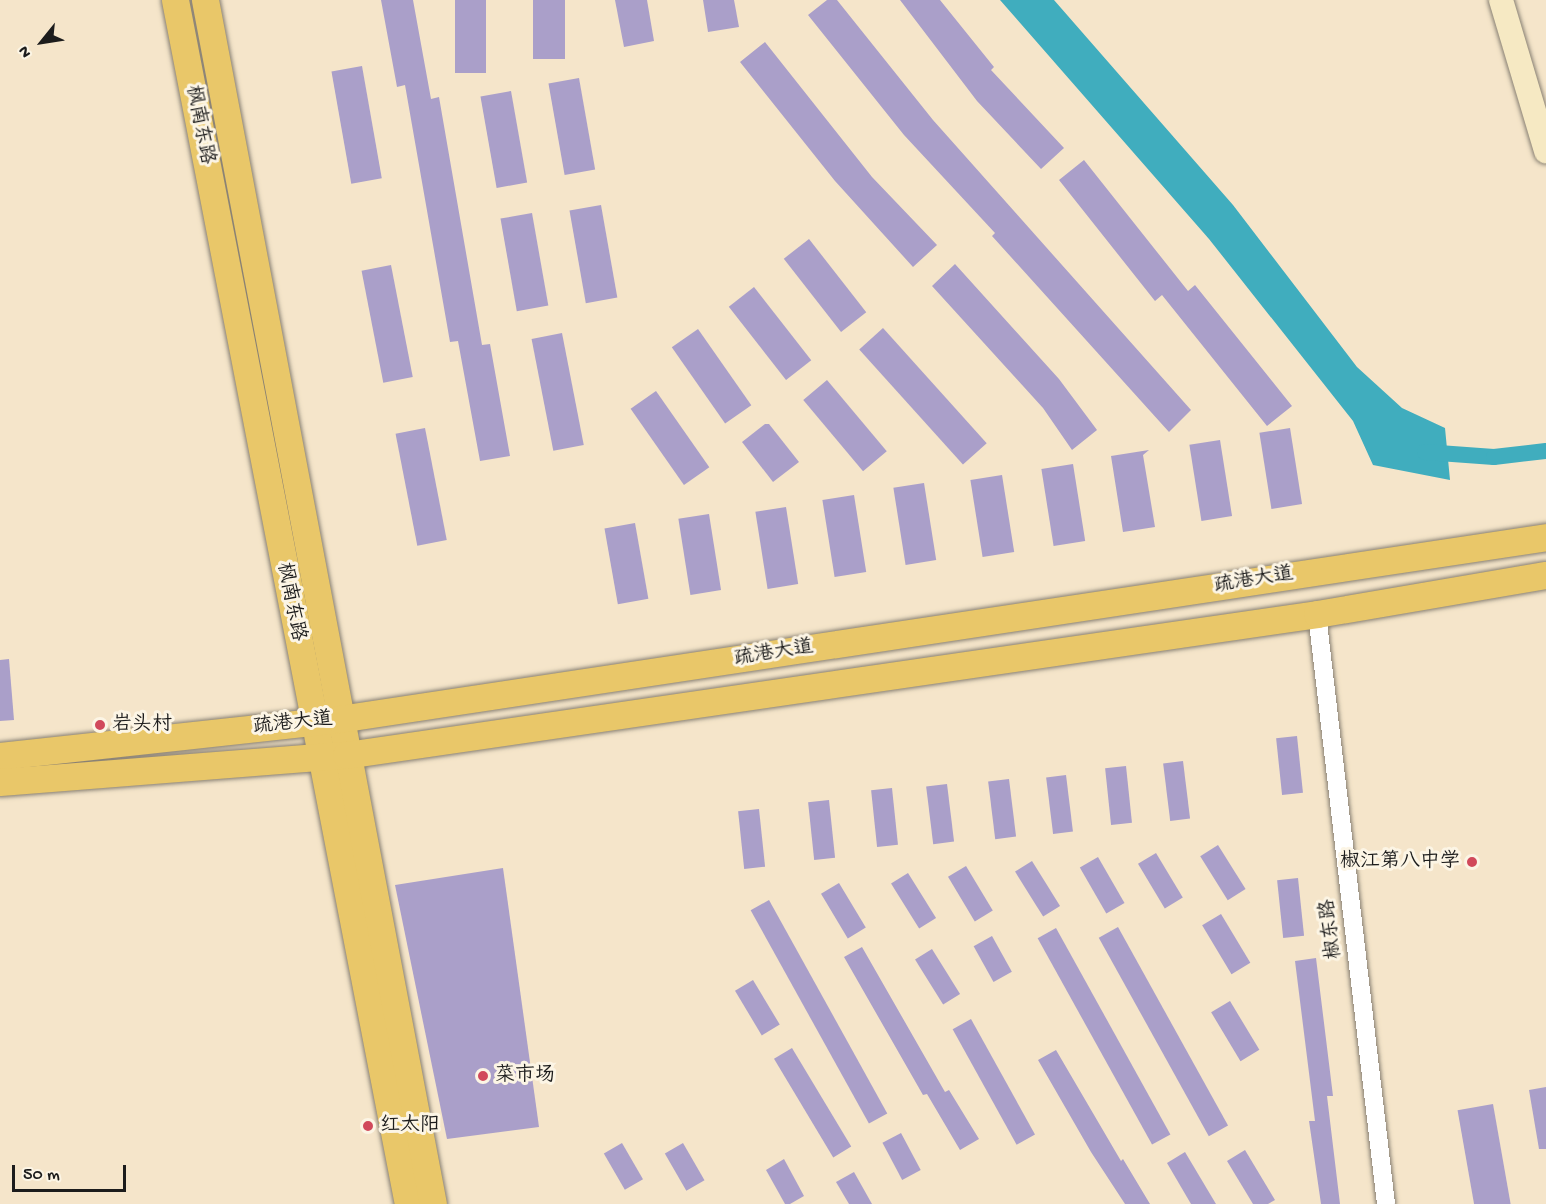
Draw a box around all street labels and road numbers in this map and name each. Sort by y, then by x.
street label: 枫南东路 [180,83,218,167]
street label: 枫南东路 [271,560,309,644]
street label: 疏港大道 [1213,563,1295,599]
street label: 疏港大道 [733,636,815,672]
street label: 疏港大道 [252,708,334,740]
street label: 椒东路 [1316,898,1348,960]

